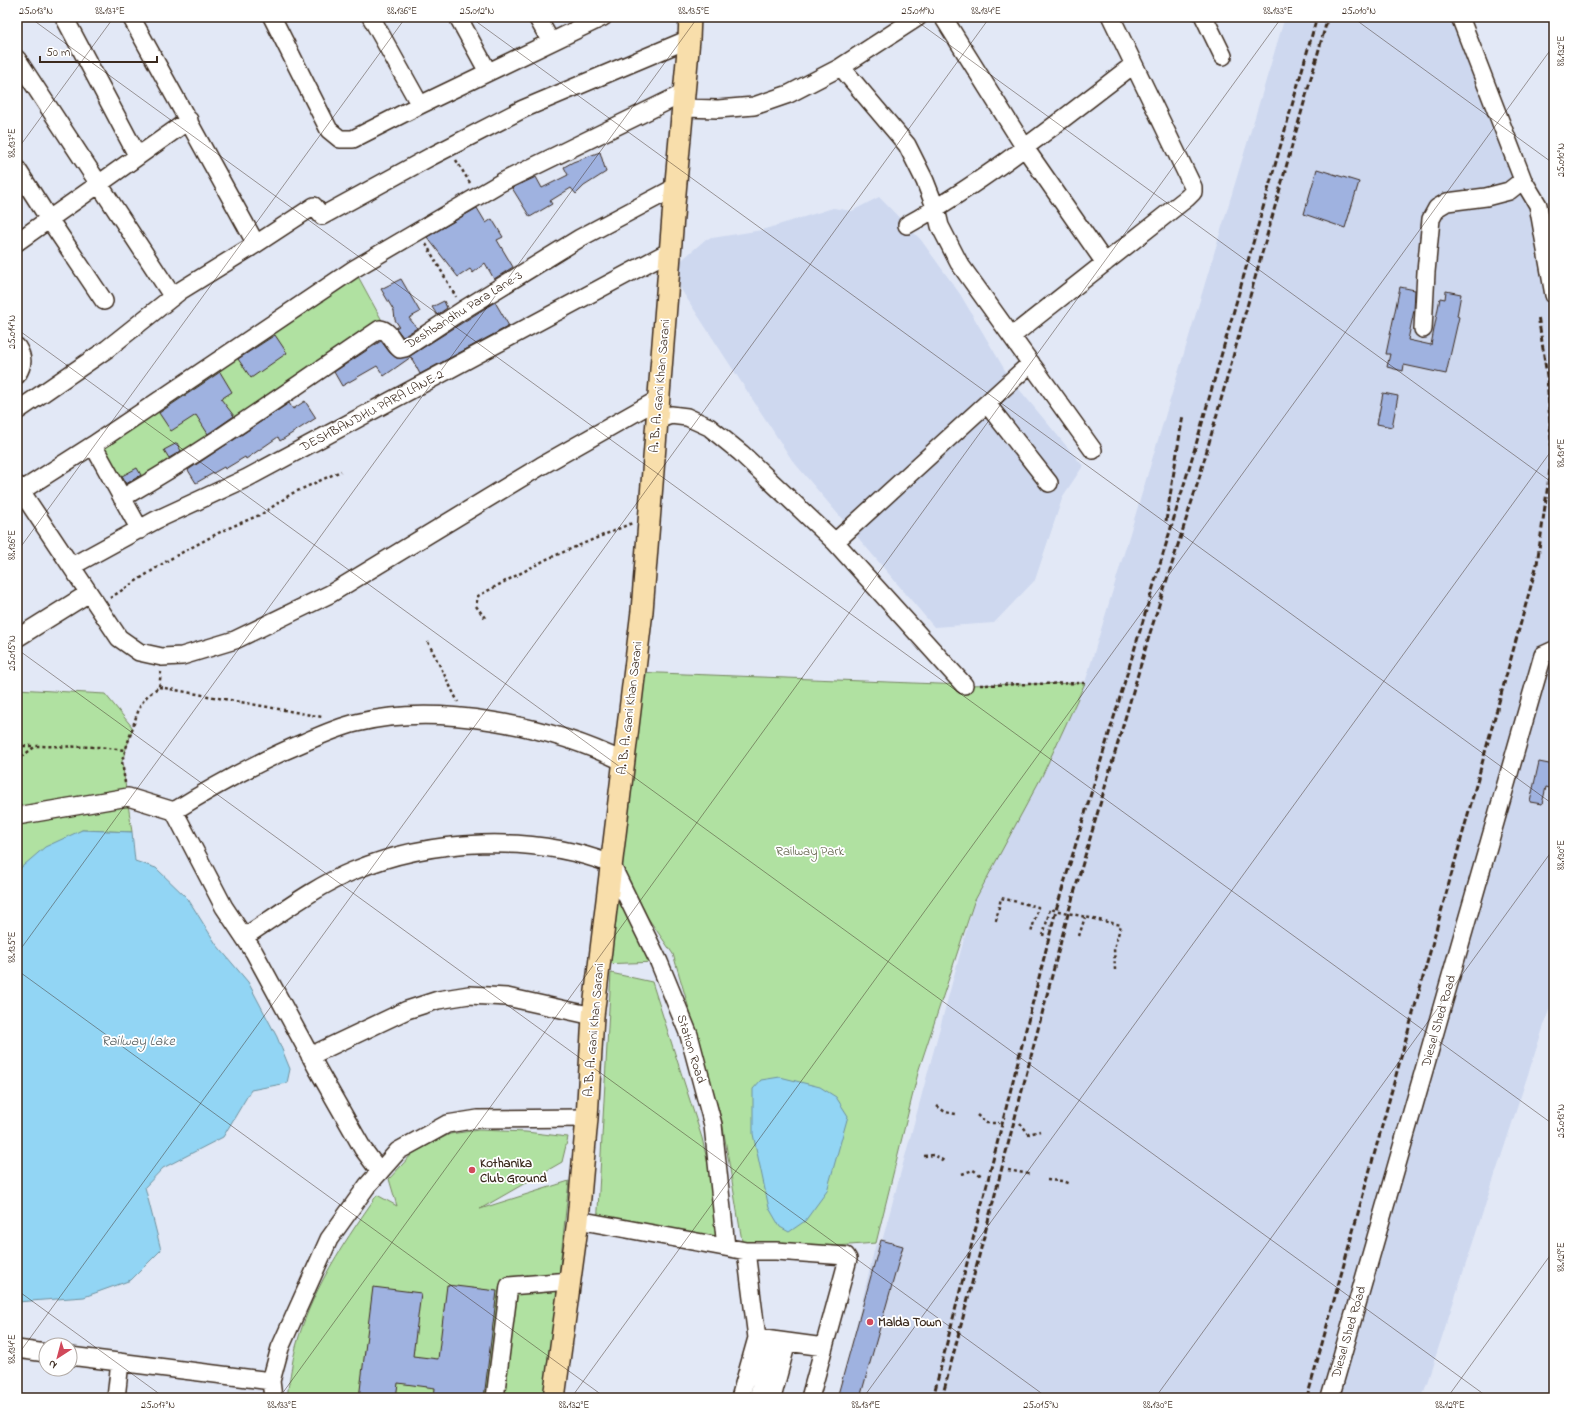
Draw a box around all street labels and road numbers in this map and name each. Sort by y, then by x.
street label: Deshbandhu Para Lane-3 [401,266,526,354]
street label: A. B. A. Gani Khan Sarani [645,318,675,454]
street label: DESHBANDHU PARA LANE 2 [296,365,447,457]
street label: A. B. A. Gani Khan Sarani [612,640,648,776]
street label: A. B. A. Gani Khan Sarani [579,962,609,1098]
street label: Diesel Shed Road [1417,972,1461,1070]
street label: Station Road [672,1012,711,1086]
street label: Diesel Shed Road [1327,1283,1371,1381]

